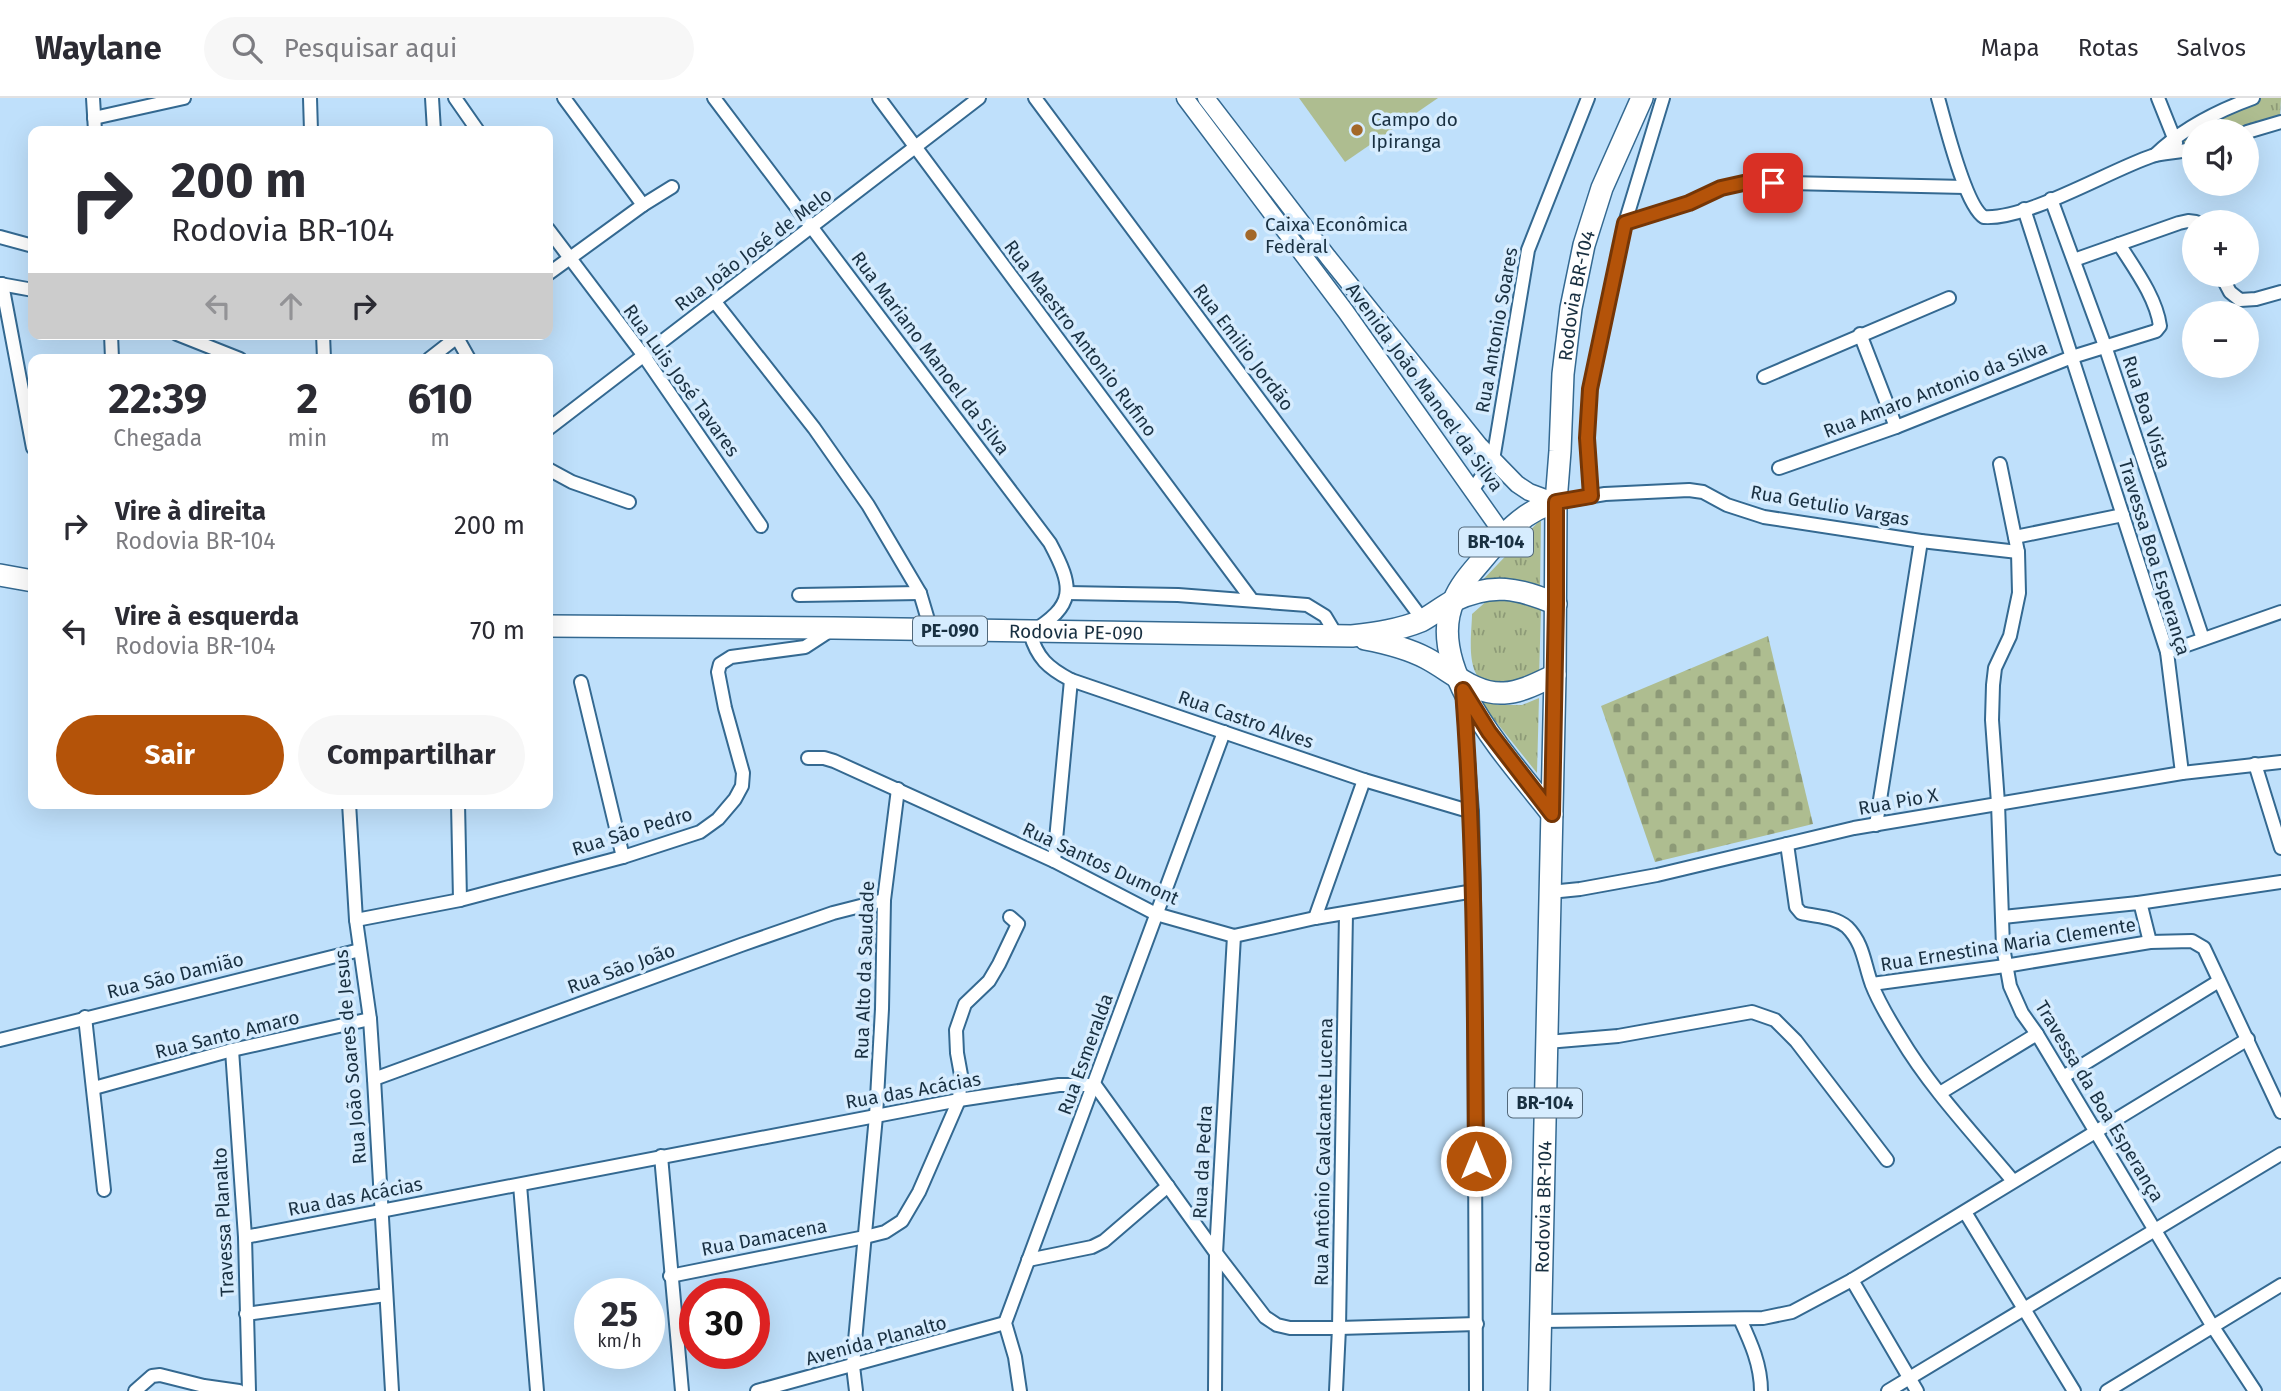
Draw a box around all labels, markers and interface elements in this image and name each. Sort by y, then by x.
search box [204,17,694,80]
text: Waylane [35,28,162,68]
icon: search [228,29,266,67]
text: Pesquisar aqui [284,33,457,64]
text: Mapa [1981,34,2040,62]
text: Rotas [2078,34,2138,62]
text: Salvos [2176,34,2246,62]
place label: Campo do Ipiranga [1371,108,1458,153]
map controls [2182,119,2259,378]
button: sound [2182,119,2259,196]
marker: Campo do Ipiranga [1349,122,1365,138]
text: 200 m [171,151,307,210]
pin [1743,153,1803,213]
icon: right [56,154,147,245]
icon: arrive [1754,164,1792,202]
street label: Rua João José de Melo [670,183,836,316]
button: + [2182,210,2259,287]
text: Rodovia BR-104 [171,211,394,249]
place label: Caixa Econômica Federal [1265,213,1408,258]
marker: Caixa Econômica Federal [1243,227,1259,243]
street label: Rodovia BR-104 [1554,227,1600,362]
street label: Rua Maestro Antonio Rufino [999,236,1162,441]
street label: Rua Antonio Soares [1471,245,1522,415]
street label: Rua Mariano Manoel da Silva [847,247,1015,460]
street label: Avenida João Manoel da Silva [1341,278,1508,496]
street label: Rua Emilio Jordão [1188,279,1299,415]
icon: left [199,287,237,325]
icon: ahead [272,287,310,325]
icon: right [345,287,383,325]
street label: Rua Luis José Tavares [619,300,745,461]
button: − [2182,301,2259,378]
street label: Rua Amaro Antonio da Silva [1820,336,2050,443]
street label: Rua Boa Vista [2117,353,2176,472]
text: 22:39 [108,374,207,424]
text: 2 [296,374,318,424]
text: 610 [407,374,473,424]
text: Chegada [113,424,202,452]
text: min [288,424,327,452]
text: m [430,424,450,452]
street label: Travessa Boa Esperança [2114,456,2195,658]
street label: Rua Getulio Vargas [1749,480,1911,531]
text: Vire à direita [115,496,266,527]
icon: right [56,507,94,545]
text: 200 m [454,510,525,541]
text: Rodovia BR-104 [115,527,276,555]
road number: BR-104 [1459,528,1533,556]
text: Vire à esquerda [115,601,299,632]
icon: left [56,612,94,650]
text: 70 m [470,615,525,646]
road number: PE-090 [913,616,987,646]
street label: Rodovia PE-090 [1009,620,1143,645]
text: Rodovia BR-104 [115,632,276,660]
street label: Rua Castro Alves [1175,685,1317,753]
button: Sair [56,715,284,795]
button: Compartilhar [298,715,525,795]
street label: Rua Pio X [1856,783,1941,820]
street label: Rua São Pedro [569,802,695,861]
street label: Rua Santos Dumont [1019,817,1183,910]
street label: Rua Alto da Saudade [850,880,879,1060]
street label: Rua Ernestina Maria Clemente [1879,913,2138,976]
street label: Rua São João [564,938,678,999]
street label: Rua São Damião [104,947,246,1004]
street label: Rua João Soares de Jesus [330,949,371,1165]
street label: Rua Esmeralda [1053,990,1118,1118]
street label: Travessa da Boa Esperança [2030,996,2169,1206]
street label: Rua Santo Amaro [153,1005,302,1064]
street label: Rua Antônio Cavalcante Lucena [1310,1018,1337,1286]
street label: Rua das Acácias [844,1067,983,1114]
road number: BR-104 [1508,1088,1582,1118]
street label: Rua da Pedra [1188,1105,1217,1219]
position arrow [1439,1124,1513,1198]
street label: Rodovia BR-104 [1531,1140,1557,1274]
street label: Travessa Planalto [208,1147,239,1297]
street label: Rua das Acácias [286,1172,425,1221]
street label: Rua Damacena [699,1214,829,1261]
speed limit sign: 30 [679,1278,770,1369]
text: 25 [601,1293,638,1335]
street label: Avenida Planalto [803,1311,949,1370]
text: km/h [597,1330,642,1352]

